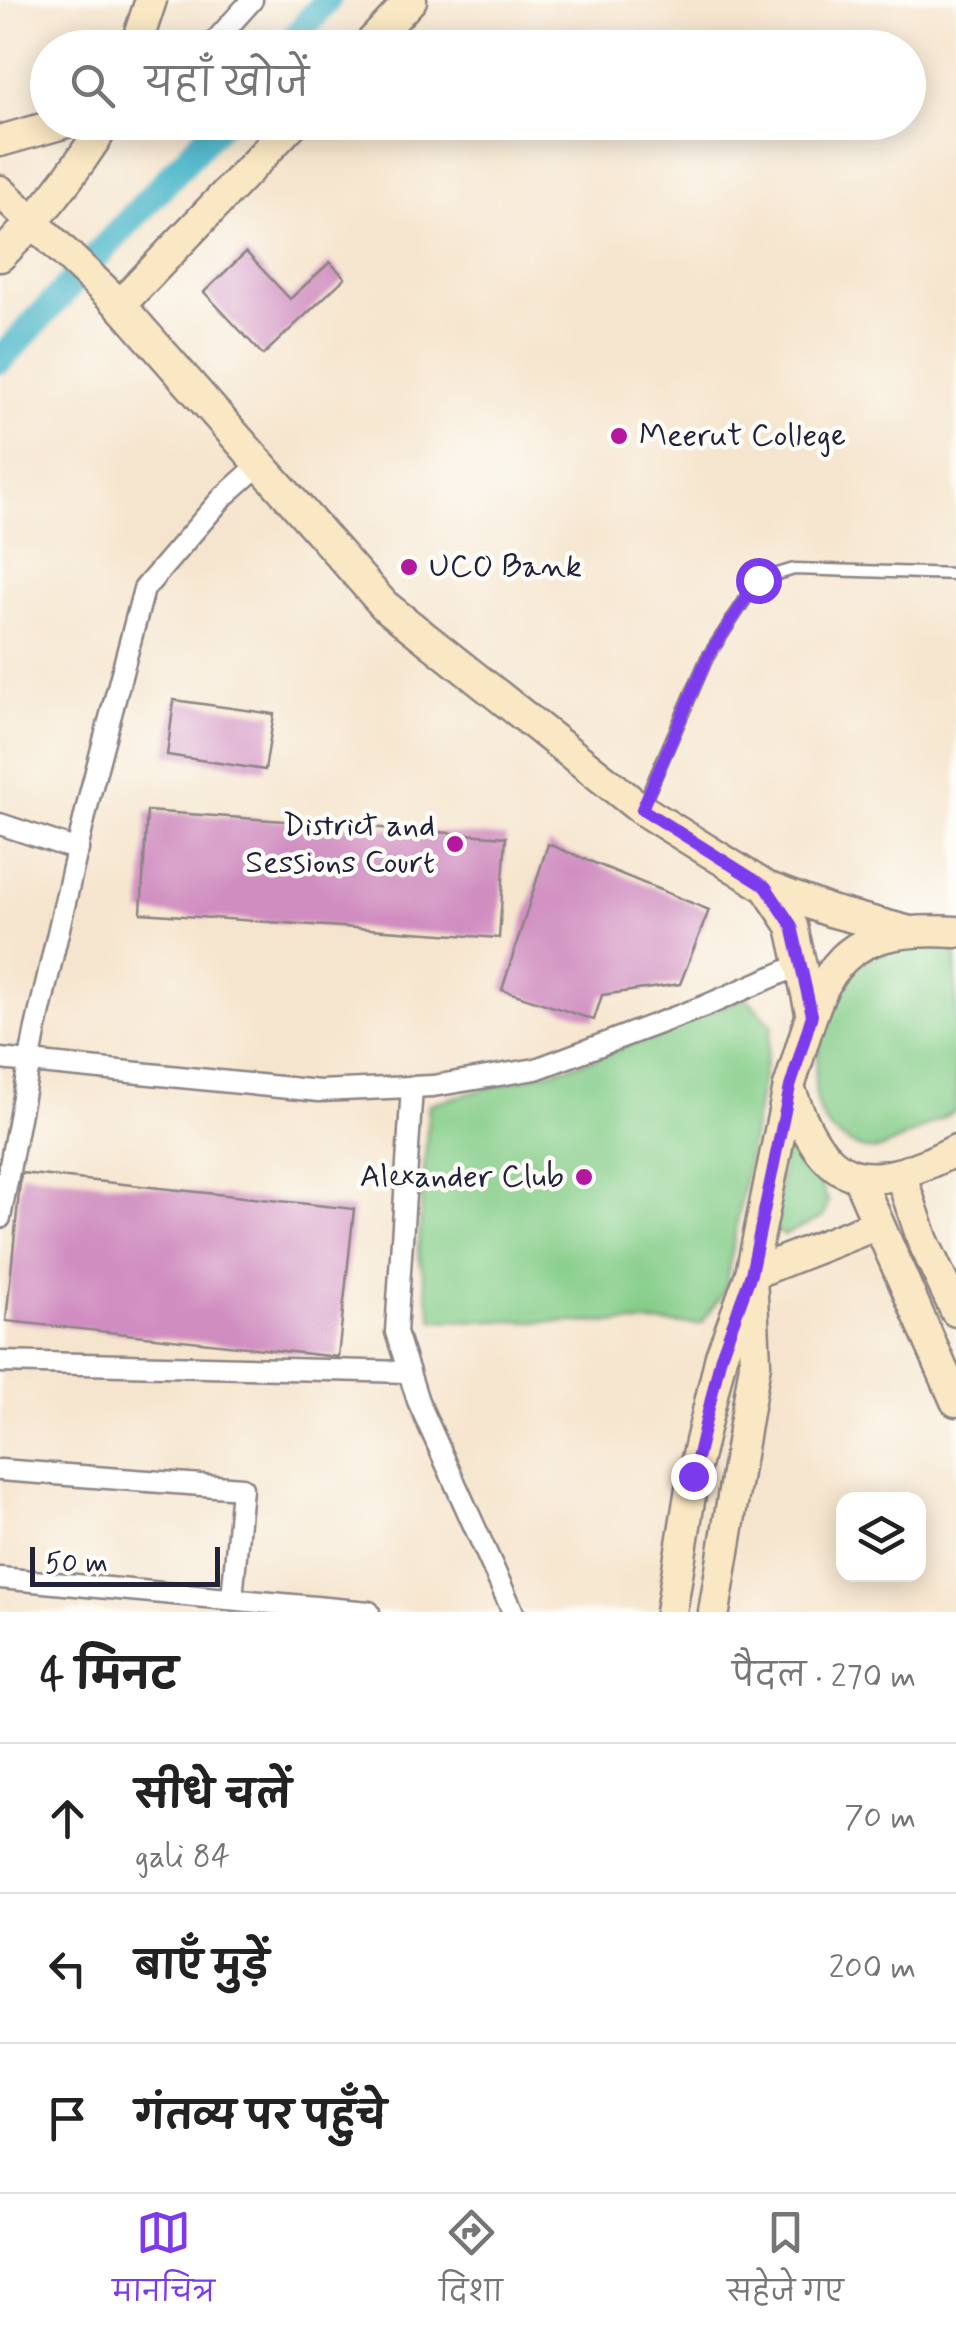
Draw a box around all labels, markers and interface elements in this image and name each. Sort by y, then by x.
search box [30,30,926,140]
icon: search [65,58,120,113]
text: यहाँ खोजें [145,60,309,109]
place label: Meerut College [639,415,846,457]
marker: Meerut College [608,425,630,447]
place label: UCO Bank [429,546,582,588]
marker: UCO Bank [398,556,420,578]
route start [736,558,782,604]
place label: District and Sessions Court [245,805,435,884]
marker: District and Sessions Court [444,833,466,855]
place label: Alexander Club [360,1156,564,1198]
marker: Alexander Club [573,1166,595,1188]
route end [671,1454,717,1500]
map controls [836,1492,926,1582]
button: layers [836,1492,926,1582]
scale bar [30,1542,220,1586]
text: 50 m [45,1546,108,1583]
text: 4 मिनट [40,1649,178,1704]
text: पैदल · 270 m [732,1656,916,1698]
text: सीधे चलें [135,1772,291,1821]
icon: ahead [40,1791,95,1846]
text: 70 m [844,1797,916,1839]
text: gali 84 [135,1836,230,1878]
icon: left [40,1941,95,1996]
text: बाएँ मुड़ें [135,1943,269,1992]
text: 200 m [829,1947,916,1989]
icon: arrive [40,2091,95,2146]
text: गंतव्य पर पहुँचे [135,2093,387,2142]
tab: मानचित्र [112,2205,215,2322]
tab: दिशा [439,2205,503,2322]
tab: सहेजे गए [727,2205,844,2322]

